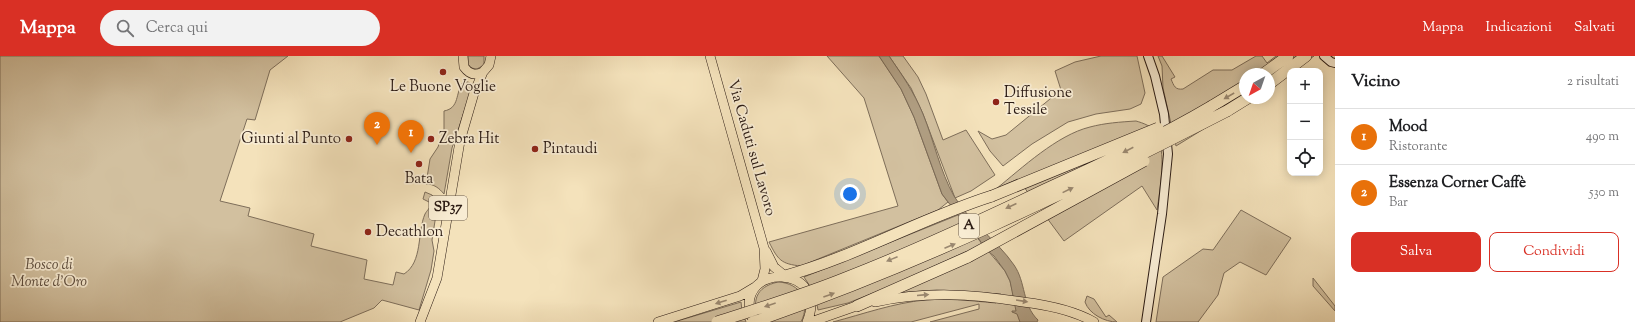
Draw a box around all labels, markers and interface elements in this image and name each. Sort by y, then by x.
search box [100,10,380,46]
text: Mappa [20,15,76,42]
icon: search [114,17,136,39]
text: Cerca qui [146,18,208,39]
text: Mappa [1423,18,1464,38]
text: Indicazioni [1486,18,1552,38]
text: Salvati [1574,18,1615,38]
marker: Le Buone Voglie [438,67,448,77]
north arrow [1239,68,1275,104]
map controls [1287,68,1323,176]
button: + [1287,68,1323,104]
text: Vicino [1351,70,1400,94]
text: 2 risultati [1567,73,1619,91]
place label: Le Buone Voglie [390,77,496,98]
street label: Via Caduti sul Lavoro [721,77,781,219]
place label: Diffusione Tessile [1004,83,1072,121]
one-way arrow [1223,93,1235,100]
marker: Diffusione Tessile [991,97,1001,107]
button: − [1287,104,1323,140]
pin: 2 [364,112,390,145]
text: Mood [1389,117,1427,138]
pin: 1 [398,120,424,153]
text: 1 [1362,128,1366,146]
text: 490 m [1586,128,1619,146]
place label: Giunti al Punto [241,129,341,150]
place label: Zebra Hit [439,129,499,150]
marker: Giunti al Punto [344,134,354,144]
marker: Zebra Hit [426,134,436,144]
text: Ristorante [1389,138,1448,156]
place label: Pintaudi [543,139,597,160]
button: locate [1287,140,1323,176]
marker: Pintaudi [530,144,540,154]
one-way arrow [1122,147,1134,153]
marker: Bata [414,159,424,169]
place label: Bata [405,169,433,190]
text: Essenza Corner Caffè [1389,173,1526,194]
your location [840,184,860,204]
text: 2 [1361,184,1367,202]
text: 530 m [1589,184,1619,202]
one-way arrow [1062,187,1073,193]
text: Bar [1389,194,1408,212]
road number: SP37 [429,196,467,220]
one-way arrow [1005,203,1016,209]
road number: A [959,214,979,238]
place label: Decathlon [376,222,444,243]
marker: Decathlon [363,227,373,237]
button: Salva [1351,232,1481,272]
button: Condividi [1489,232,1619,272]
one-way arrow [944,242,956,248]
park label: Bosco di Monte d'Oro [11,255,87,293]
one-way arrow [886,256,898,263]
one-way arrow [824,291,836,297]
one-way arrow [917,292,929,298]
one-way arrow [714,299,726,305]
one-way arrow [1016,299,1028,305]
one-way arrow [764,302,776,308]

